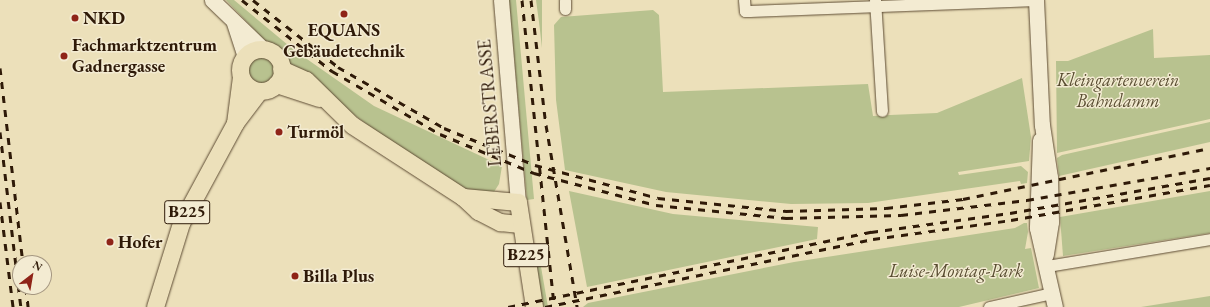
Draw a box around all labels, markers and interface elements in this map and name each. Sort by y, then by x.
place label: NKD [83,7,125,29]
marker: EQUANS Gebäudetechnik [339,9,349,19]
marker: NKD [70,13,80,23]
place label: EQUANS Gebäudetechnik [283,20,405,62]
place label: Fachmarktzentrum Gadnergasse [72,35,217,78]
street label: LEBERSTRASSE [474,39,506,167]
marker: Fachmarktzentrum Gadnergasse [59,51,69,61]
park label: Kleingartenverein Bahndamm [1057,70,1179,112]
place label: Turmöl [287,121,344,143]
marker: Turmöl [274,127,284,137]
road number: B225 [164,197,210,227]
place label: Hofer [118,231,162,253]
marker: Hofer [105,237,115,247]
road number: B225 [503,240,549,270]
north arrow [12,255,52,295]
text: N [30,257,45,274]
park label: Luise-Montag-Park [889,260,1023,282]
place label: Billa Plus [303,265,374,287]
marker: Billa Plus [290,271,300,281]

